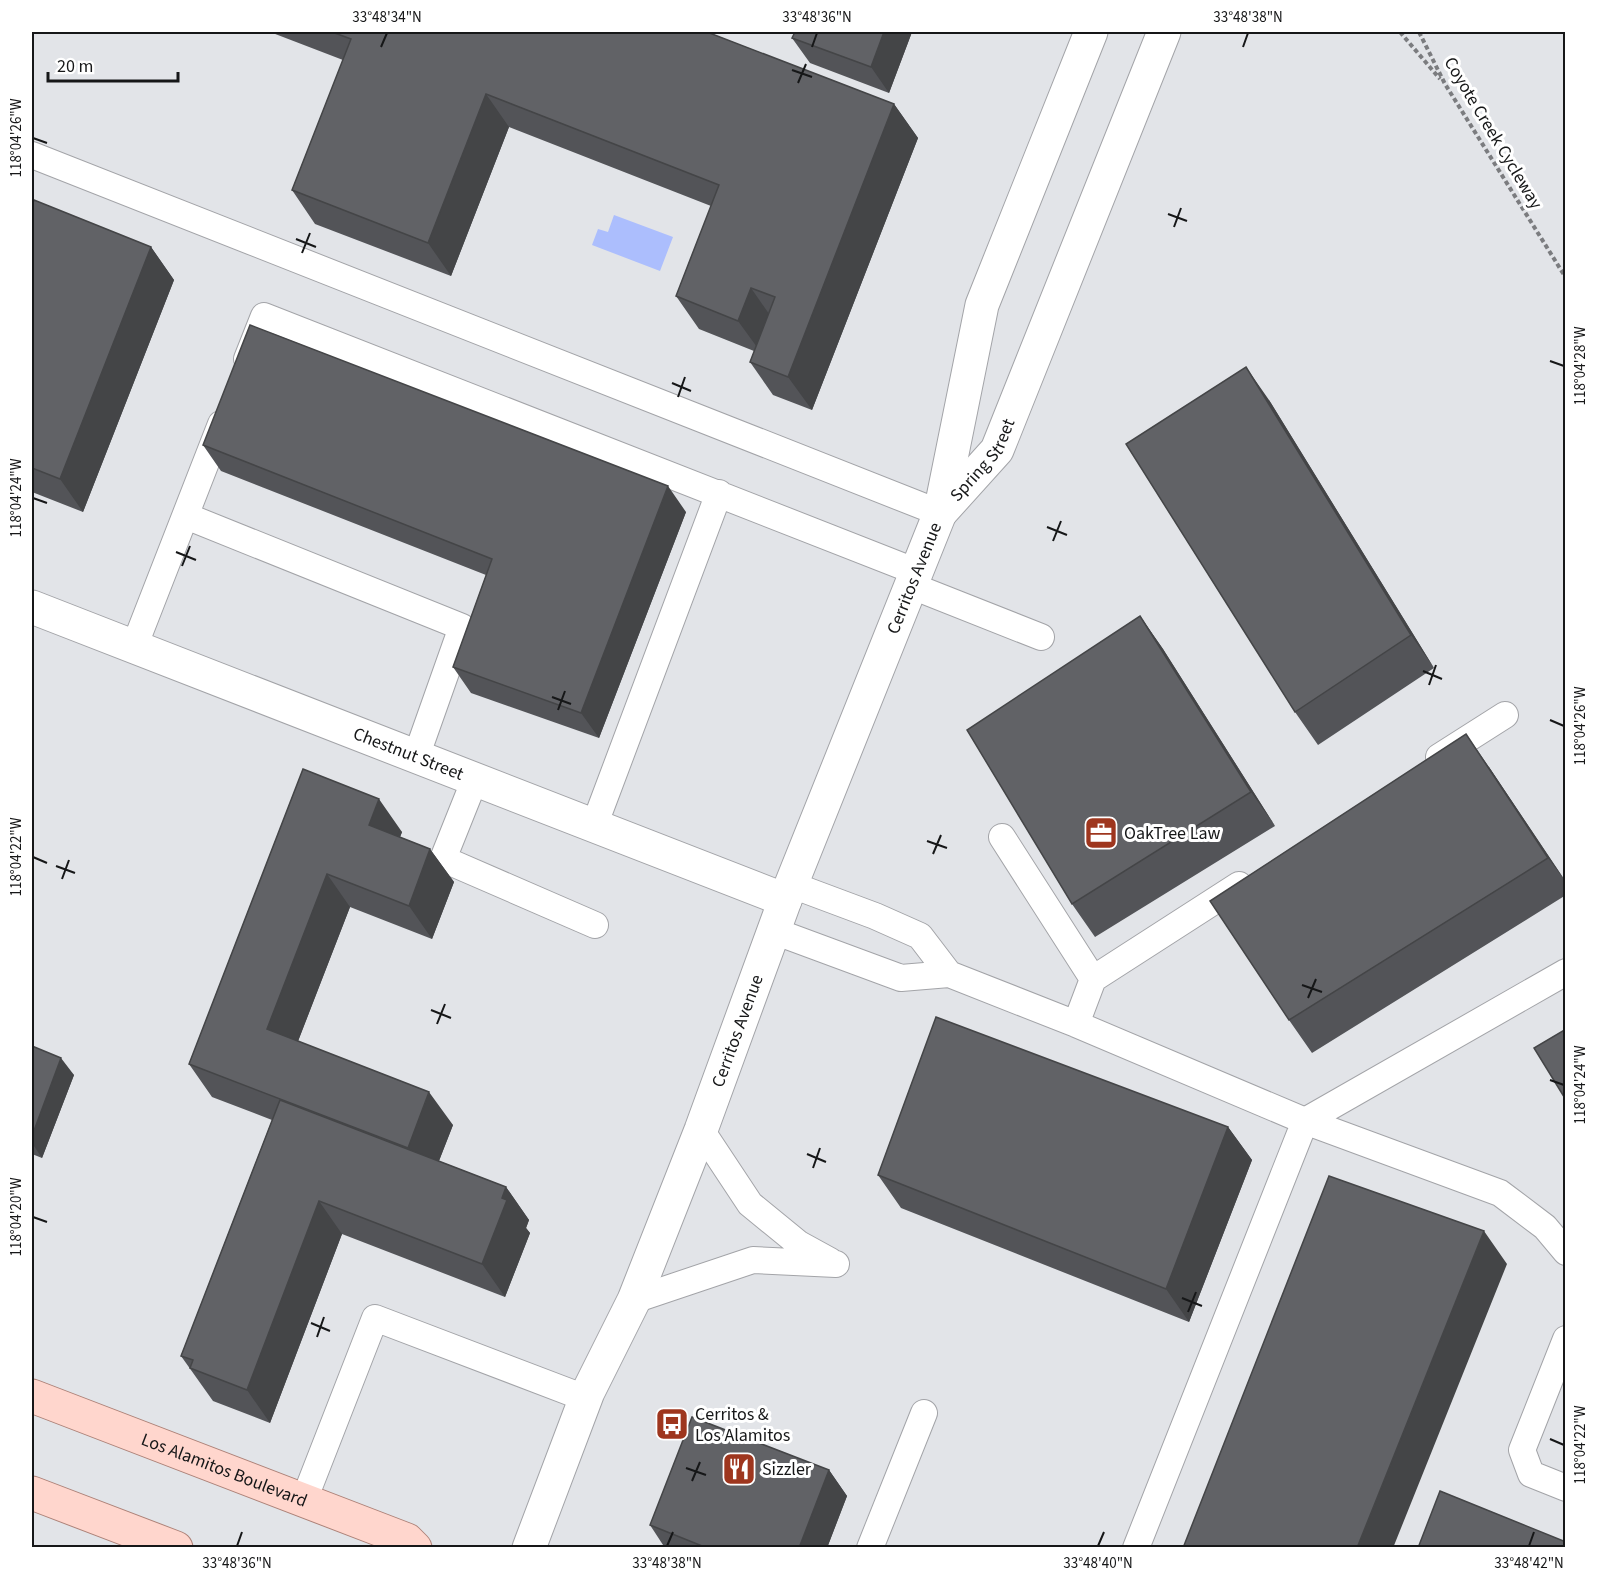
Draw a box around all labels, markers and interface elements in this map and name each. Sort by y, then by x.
text: 33°48'34"N [352,7,422,28]
text: 33°48'36"N [782,7,852,28]
text: 33°48'38"N [1213,7,1283,28]
scale bar [48,45,178,83]
street label: Coyote Creek Cycleway [1438,52,1549,214]
text: 20 m [57,54,93,79]
text: 118°04'26"W [6,98,27,178]
text: 118°04'28"W [1570,326,1591,406]
street label: Spring Street [944,415,1021,507]
text: 118°04'24"W [6,458,27,538]
street label: Cerritos Avenue [880,518,948,638]
text: 118°04'26"W [1570,686,1591,766]
street label: Chestnut Street [350,721,467,786]
office icon: OakTree Law [1083,815,1119,851]
text: 118°04'22"W [6,817,27,897]
place label: OakTree Law [1124,821,1220,846]
street label: Cerritos Avenue [705,971,769,1091]
text: 118°04'24"W [1570,1045,1591,1125]
text: 118°04'20"W [6,1177,27,1257]
place label: Cerritos & Los Alamitos [695,1402,790,1448]
text: 118°04'22"W [1570,1405,1591,1485]
bus stop icon: Cerritos & Los Alamitos [654,1406,690,1442]
street label: Los Alamitos Boulevard [138,1427,311,1513]
restaurant icon: Sizzler [721,1451,757,1487]
place label: Sizzler [762,1457,812,1482]
text: 33°48'36"N [202,1553,272,1574]
text: 33°48'38"N [632,1553,702,1574]
text: 33°48'40"N [1063,1553,1133,1574]
text: 33°48'42"N [1494,1553,1564,1574]

